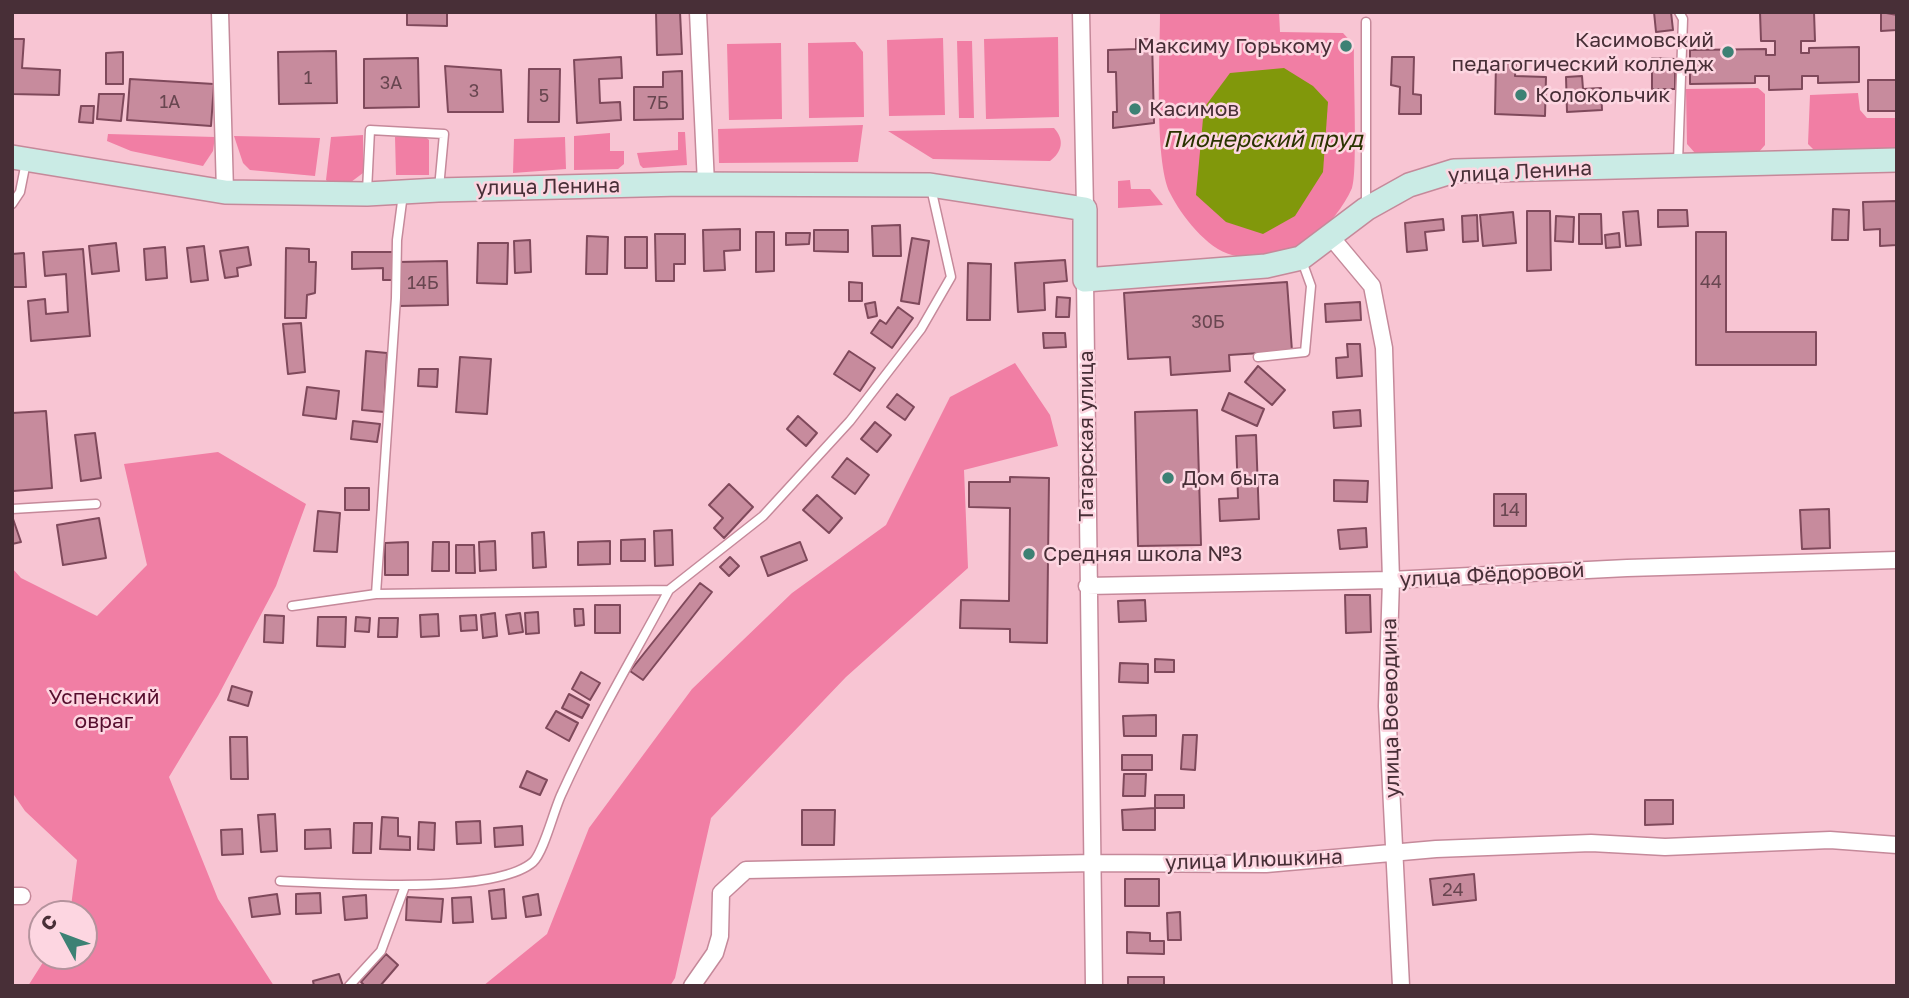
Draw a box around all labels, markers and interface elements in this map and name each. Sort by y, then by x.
place label: Касимовский педагогический колледж [1452,27,1714,77]
place label: Максиму Горькому [1137,33,1332,59]
marker: Максиму Горькому [1338,38,1354,54]
marker: Касимовский педагогический колледж [1720,44,1736,60]
house number: 1 [304,67,312,89]
house number: 3А [380,72,402,94]
house number: 3 [469,80,479,102]
place label: Колокольчик [1535,82,1670,108]
house number: 5 [539,85,549,107]
marker: Колокольчик [1513,87,1529,103]
house number: 1А [160,91,180,113]
house number: 7Б [647,92,669,114]
place label: Касимов [1149,96,1239,122]
marker: Касимов [1127,101,1143,117]
water label: Пионерский пруд [1163,126,1363,154]
street label: улица Ленина [1447,156,1593,188]
street label: улица Ленина [476,173,620,201]
house number: 44 [1700,271,1722,293]
house number: 14Б [407,272,439,294]
house number: 30Б [1191,311,1225,333]
street label: Татарская улица [1073,350,1099,522]
place label: Дом быта [1182,465,1280,491]
marker: Дом быта [1160,470,1176,486]
house number: 14 [1500,499,1520,521]
place label: Средняя школа №3 [1043,541,1243,567]
marker: Средняя школа №3 [1021,546,1037,562]
street label: улица Фёдоровой [1399,558,1585,592]
street label: улица Воеводина [1377,618,1405,798]
park label: Успенский овраг [49,684,159,734]
street label: улица Илюшкина [1165,844,1343,876]
house number: 24 [1442,879,1464,901]
north arrow [28,900,98,970]
text: С [35,910,61,935]

